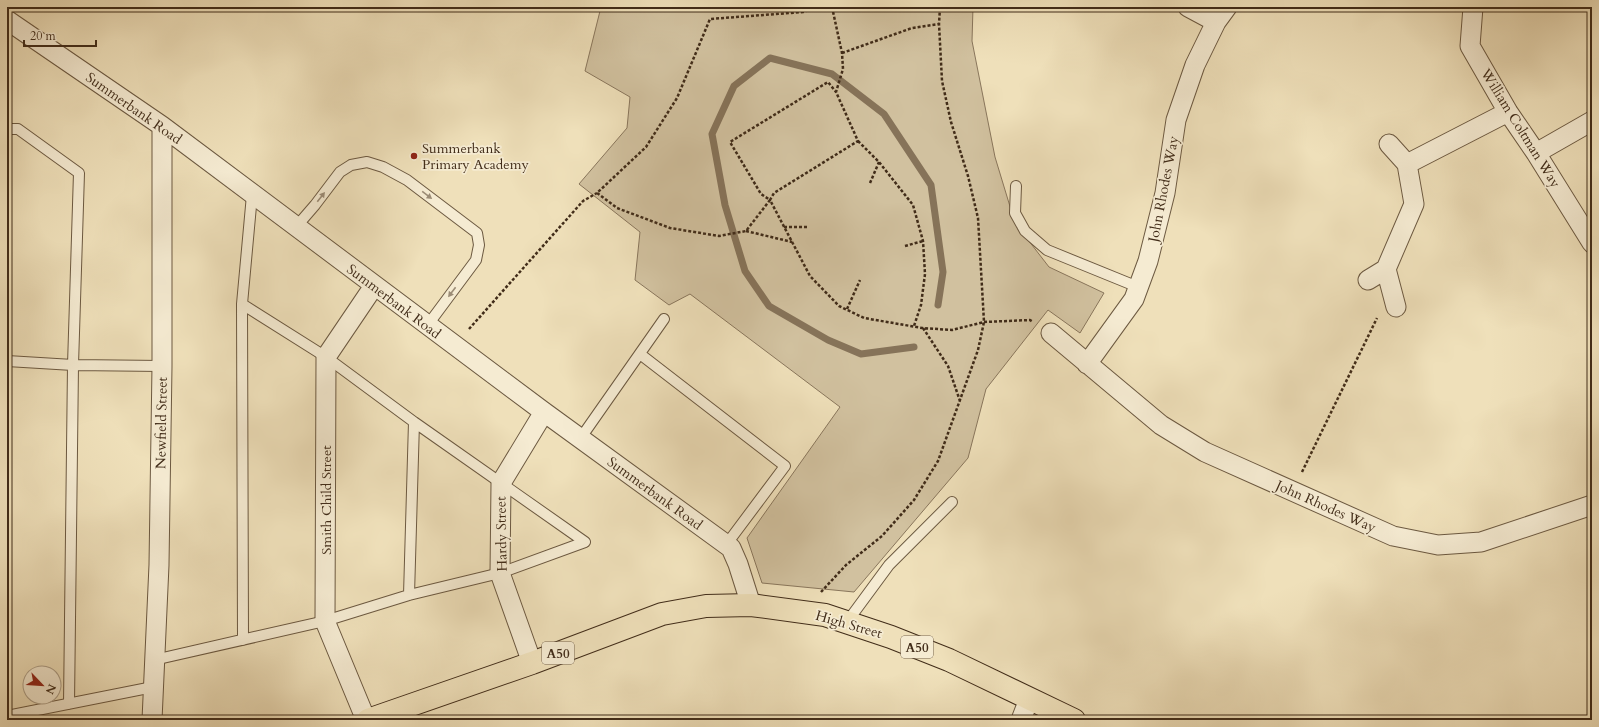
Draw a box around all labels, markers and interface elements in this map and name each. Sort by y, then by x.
scale bar [24,22,96,48]
text: 20 m [30,28,57,44]
street label: William Coltman Way [1476,64,1565,192]
street label: Summerbank Road [82,68,186,149]
street label: John Rhodes Way [1143,134,1183,246]
place label: Summerbank Primary Academy [422,139,530,174]
marker: Summerbank Primary Academy [409,151,419,161]
one-way arrow [421,191,432,200]
one-way arrow [317,192,325,203]
street label: Summerbank Road [343,260,445,343]
one-way arrow [448,287,456,297]
street label: Newfield Street [151,376,172,469]
street label: Smith Child Street [317,445,336,555]
street label: Summerbank Road [603,452,707,535]
street label: John Rhodes Way [1271,475,1379,537]
street label: Hardy Street [491,496,512,572]
street label: High Street [813,606,885,643]
road number: A50 [901,636,933,658]
road number: A50 [542,642,574,664]
north arrow [22,665,62,705]
text: N [42,682,59,697]

